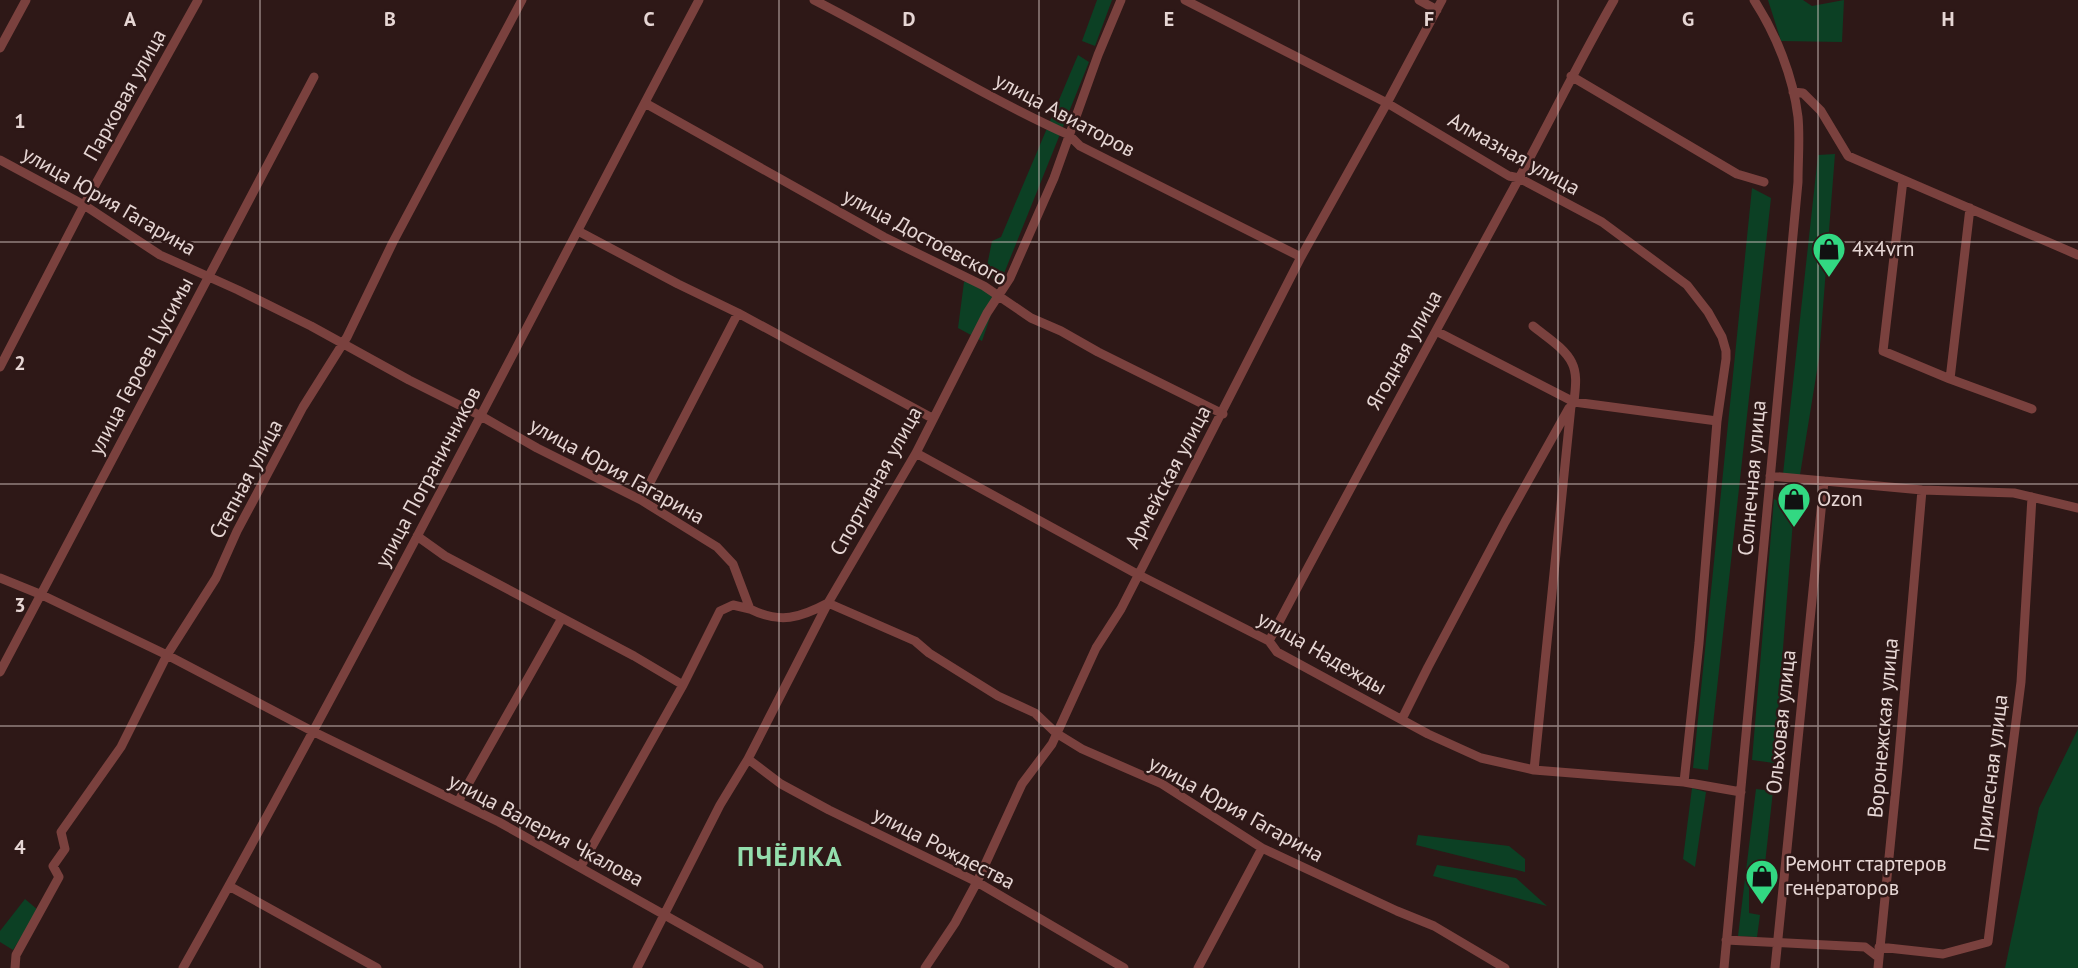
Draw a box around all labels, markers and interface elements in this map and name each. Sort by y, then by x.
text: A [124,6,137,32]
text: B [384,6,396,32]
text: C [643,6,655,32]
text: D [903,6,916,32]
text: E [1164,6,1174,32]
text: F [1424,6,1434,32]
text: G [1682,6,1694,32]
text: H [1941,6,1955,32]
street label: Парковая улица [77,24,172,165]
street label: улица Авиаторов [990,66,1140,163]
street label: Алмазная улица [1444,106,1585,201]
text: 1 [14,108,26,134]
street label: улица Юрия Гагарина [17,140,201,261]
street label: улица Достоевского [839,182,1012,291]
shop icon: 4x4vrn [1811,231,1847,278]
place label: 4x4vrn [1852,235,1914,262]
street label: улица Героев Цусимы [82,272,199,460]
street label: Ягодная улица [1360,285,1448,414]
text: 2 [14,350,26,376]
street label: улица Пограничников [368,382,487,572]
street label: Солнечная улица [1731,399,1772,557]
street label: Спортивная улица [823,401,928,560]
street label: Армейская улица [1118,401,1217,553]
street label: улица Юрия Гагарина [525,411,710,530]
street label: Степная улица [203,414,288,543]
shop icon: Ozon [1776,481,1812,528]
place label: Ozon [1817,485,1863,512]
text: 3 [14,592,26,618]
street label: улица Надежды [1253,605,1392,701]
street label: Воронежская улица [1861,637,1904,819]
street label: Ольховая улица [1760,649,1801,795]
street label: Прилесная улица [1967,693,2014,853]
street label: улица Юрия Гагарина [1144,749,1329,868]
street label: улица Валерия Чкалова [444,767,648,892]
street label: улица Рождества [869,800,1020,895]
text: 4 [14,834,26,860]
district label: ПЧЁЛКА [737,839,843,873]
place label: Ремонт стартеров генераторов [1785,850,1947,901]
shop icon: Ремонт стартеров генераторов [1744,858,1780,905]

